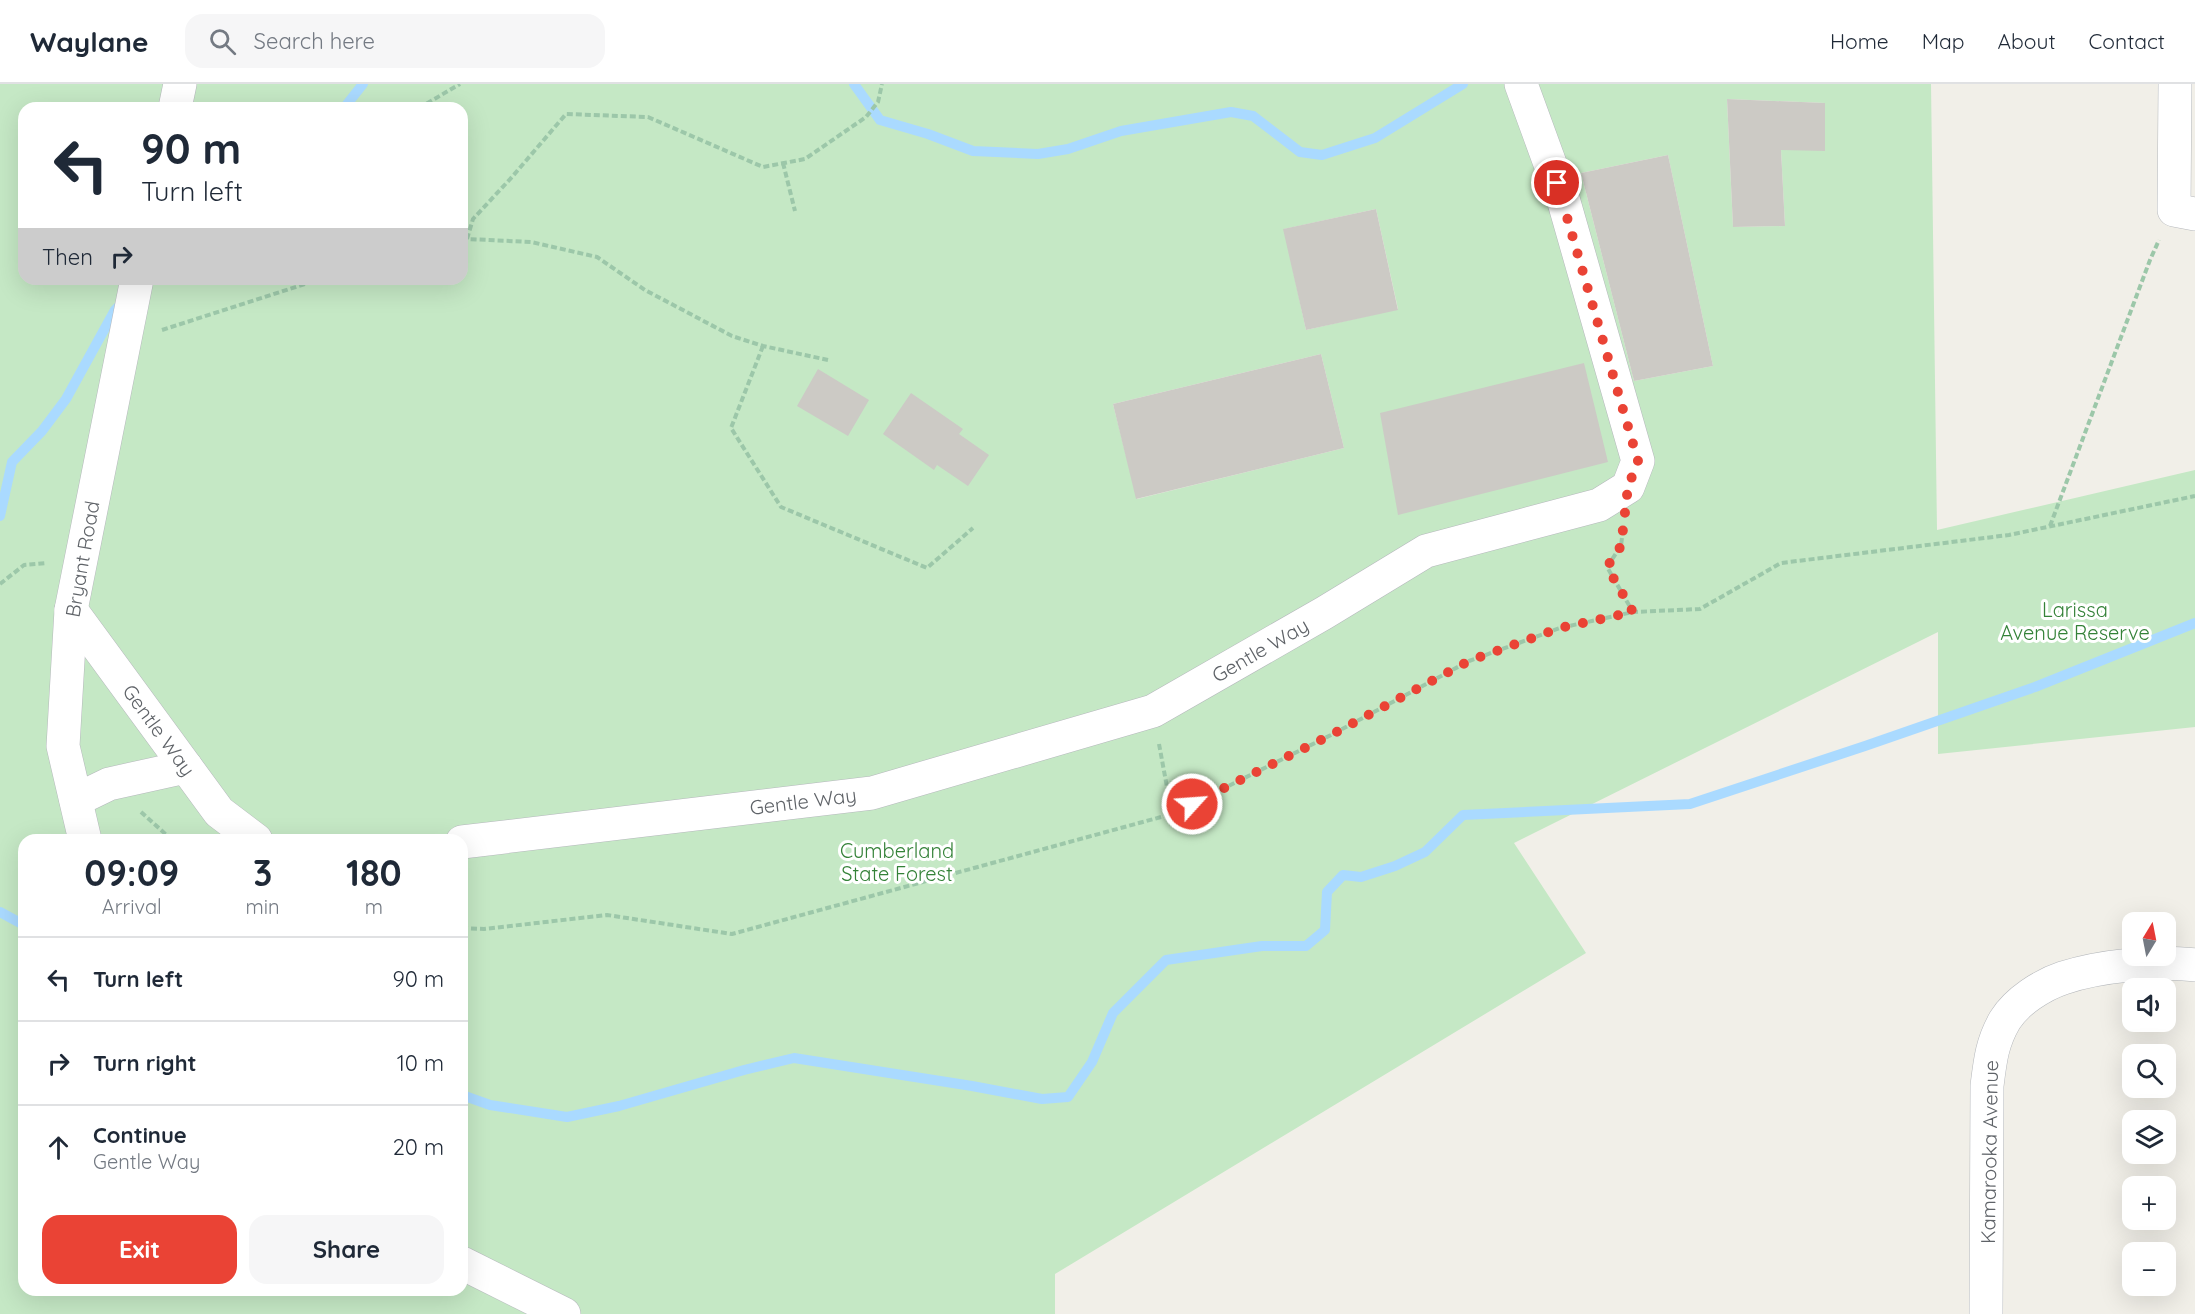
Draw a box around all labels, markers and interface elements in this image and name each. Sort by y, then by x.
search box [185,14,605,68]
text: Waylane [30,24,149,59]
icon: search [206,25,239,58]
text: Search here [254,27,375,55]
text: Home [1830,28,1889,54]
text: Map [1922,28,1965,54]
text: About [1998,28,2056,54]
text: Contact [2089,28,2165,54]
text: 90 m [141,122,241,175]
icon: left [42,126,120,204]
pin [1531,157,1582,208]
icon: arrive [1540,166,1573,199]
text: Turn left [141,174,243,208]
icon: right [105,240,138,273]
text: Then [42,243,93,271]
street label: Bryant Road [59,499,105,619]
park label: Larissa Avenue Reserve [2000,597,2150,645]
street label: Gentle Way [1207,612,1313,688]
street label: Gentle Way [117,679,201,781]
position arrow [1160,772,1224,836]
street label: Gentle Way [748,782,858,820]
park label: Cumberland State Forest [840,838,954,886]
text: 09:09 [84,850,179,895]
text: 3 [253,850,272,895]
text: 180 [346,850,402,895]
text: Arrival [102,894,162,919]
text: min [246,894,280,919]
text: m [365,894,383,919]
north arrow [2122,912,2176,966]
map controls [2122,912,2176,1296]
icon: left [42,963,75,996]
text: Turn left [93,965,183,993]
text: 90 m [393,965,444,993]
button: sound [2122,978,2176,1032]
button: search [2122,1044,2176,1098]
icon: right [42,1047,75,1080]
text: Turn right [93,1049,197,1077]
text: 10 m [397,1049,444,1077]
street label: Kamarooka Avenue [1975,1060,2003,1244]
button: layers [2122,1110,2176,1164]
text: Continue [93,1121,187,1149]
icon: ahead [42,1131,75,1164]
text: 20 m [393,1133,444,1161]
text: Gentle Way [93,1149,200,1174]
button: + [2122,1176,2176,1230]
button: Exit [42,1215,237,1284]
button: Share [249,1215,444,1284]
button: − [2122,1242,2176,1296]

